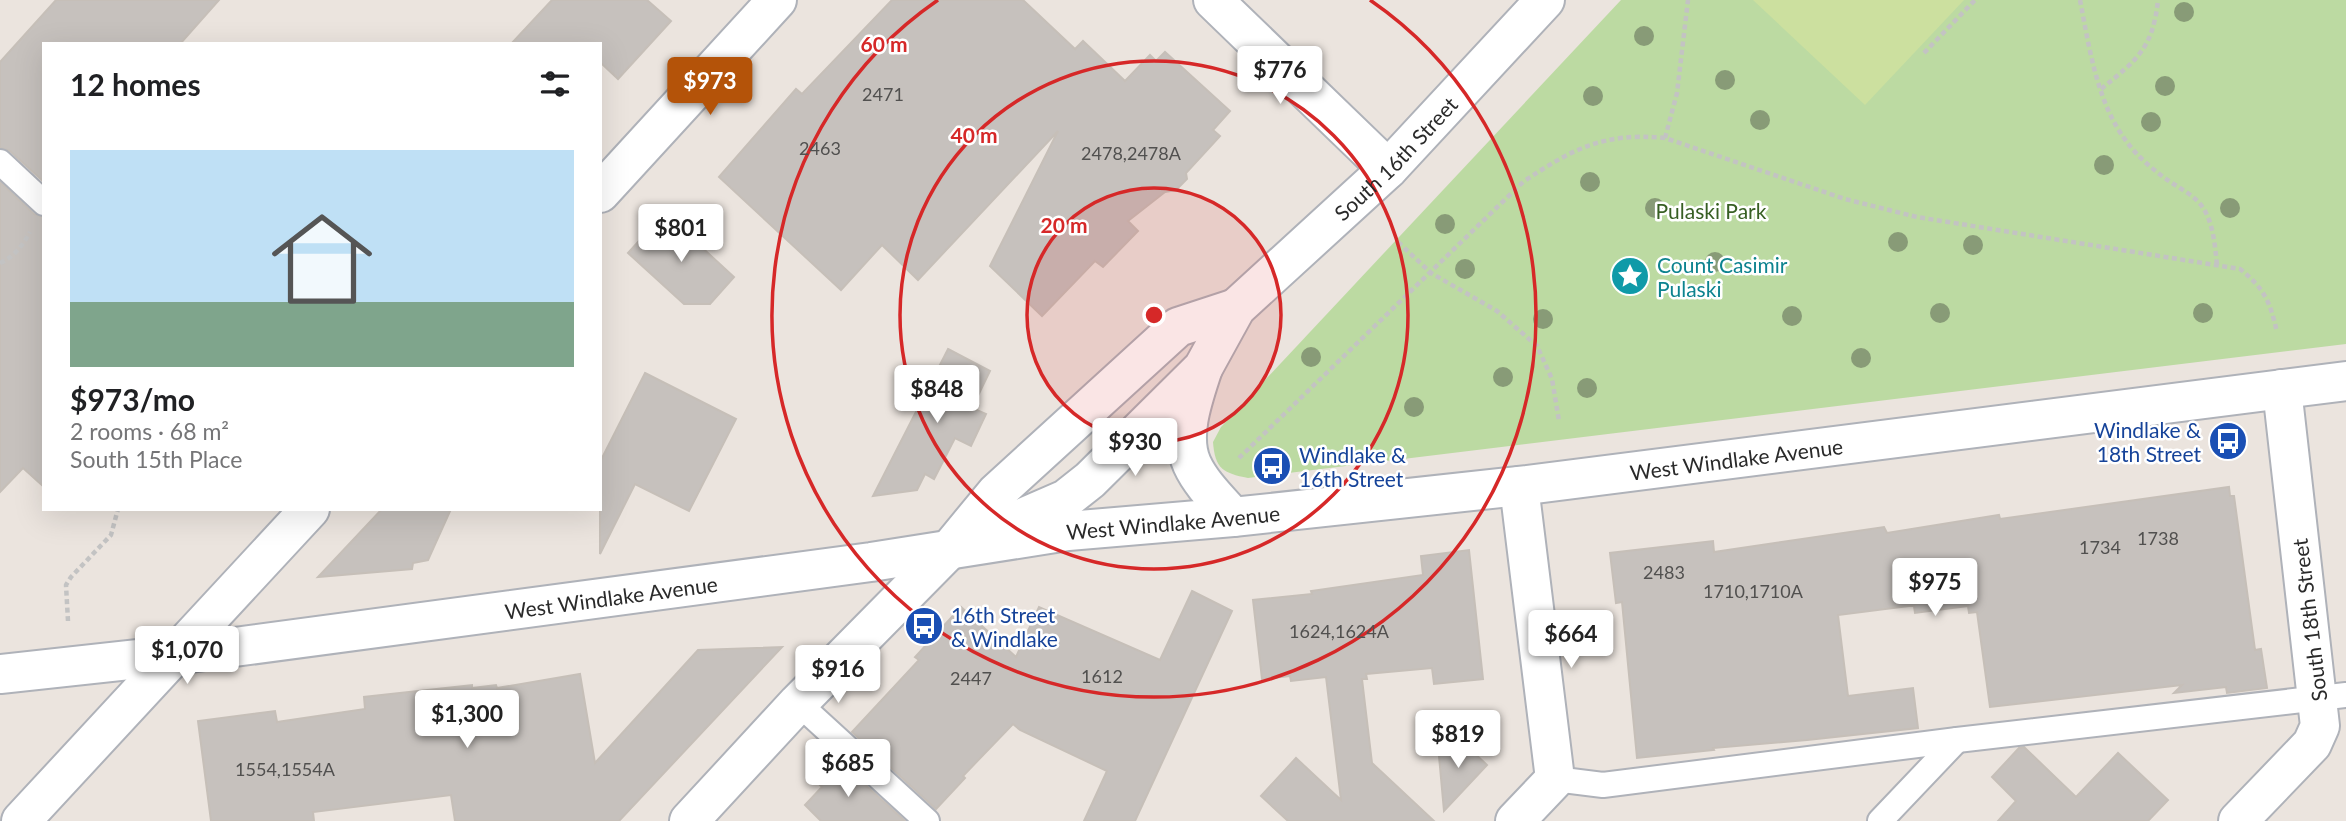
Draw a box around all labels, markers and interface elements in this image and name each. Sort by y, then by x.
text: 60 m [860,31,908,56]
pin: $776 [1239,46,1321,106]
text: $776 [1253,55,1307,83]
pin: $973 [669,58,751,117]
icon: filters [536,65,574,103]
text: 12 homes [70,66,201,102]
text: $973 [683,66,737,94]
house number: 2471 [862,83,904,105]
street label: South 16th Street [1329,91,1462,225]
text: 40 m [950,122,998,147]
house number: 2463 [799,137,841,159]
house number: 2478,2478A [1081,142,1182,164]
icon: home [259,196,385,322]
park label: Pulaski Park [1656,198,1767,223]
pin: $801 [640,204,722,264]
text: 20 m [1040,212,1088,237]
text: $801 [654,213,708,241]
place label: Count Casimir Pulaski [1657,252,1788,301]
place icon: Count Casimir Pulaski [1609,255,1651,297]
centre of rings [1142,303,1166,327]
pin: $848 [896,366,978,425]
text: $848 [910,374,964,402]
text: $973/mo [70,381,195,417]
text: 2 rooms · 68 m² [70,417,229,445]
place label: Windlake & 18th Street [2094,417,2201,466]
pin: $930 [1094,419,1176,478]
bus stop icon: Windlake & 18th Street [2207,420,2249,462]
text: $930 [1108,427,1162,455]
street label: West Windlake Avenue [1628,433,1844,484]
place label: Windlake & 16th Street [1299,442,1406,491]
text: South 15th Place [70,445,242,473]
bus stop icon: Windlake & 16th Street [1251,445,1293,487]
street label: West Windlake Avenue [1065,500,1281,544]
house number: 1738 [2137,527,2179,549]
house number: 1734 [2079,536,2121,558]
street label: South 18th Street [2287,537,2331,703]
pin: $975 [1894,558,1976,618]
house number: 2483 [1643,561,1685,583]
text: $975 [1908,567,1962,595]
street label: West Windlake Avenue [503,570,719,623]
house number: 1710,1710A [1703,580,1804,602]
place label: 16th Street & Windlake [951,602,1058,651]
bus stop icon: 16th Street & Windlake [903,605,945,647]
pin: $664 [1530,610,1612,670]
text: $664 [1544,619,1598,647]
house number: 1624,1624A [1289,620,1390,642]
pin: $1,070 [130,626,244,686]
text: $1,070 [151,635,223,663]
pin: $916 [797,646,879,705]
text: $916 [811,654,865,682]
house number: 1612 [1081,665,1123,687]
house number: 2447 [950,667,992,689]
pin: $1,300 [410,690,524,750]
text: $1,300 [431,699,503,727]
pin: $819 [1417,710,1499,770]
text: $819 [1431,719,1485,747]
pin: $685 [807,740,889,799]
text: $685 [821,748,875,776]
house number: 1554,1554A [235,758,336,780]

